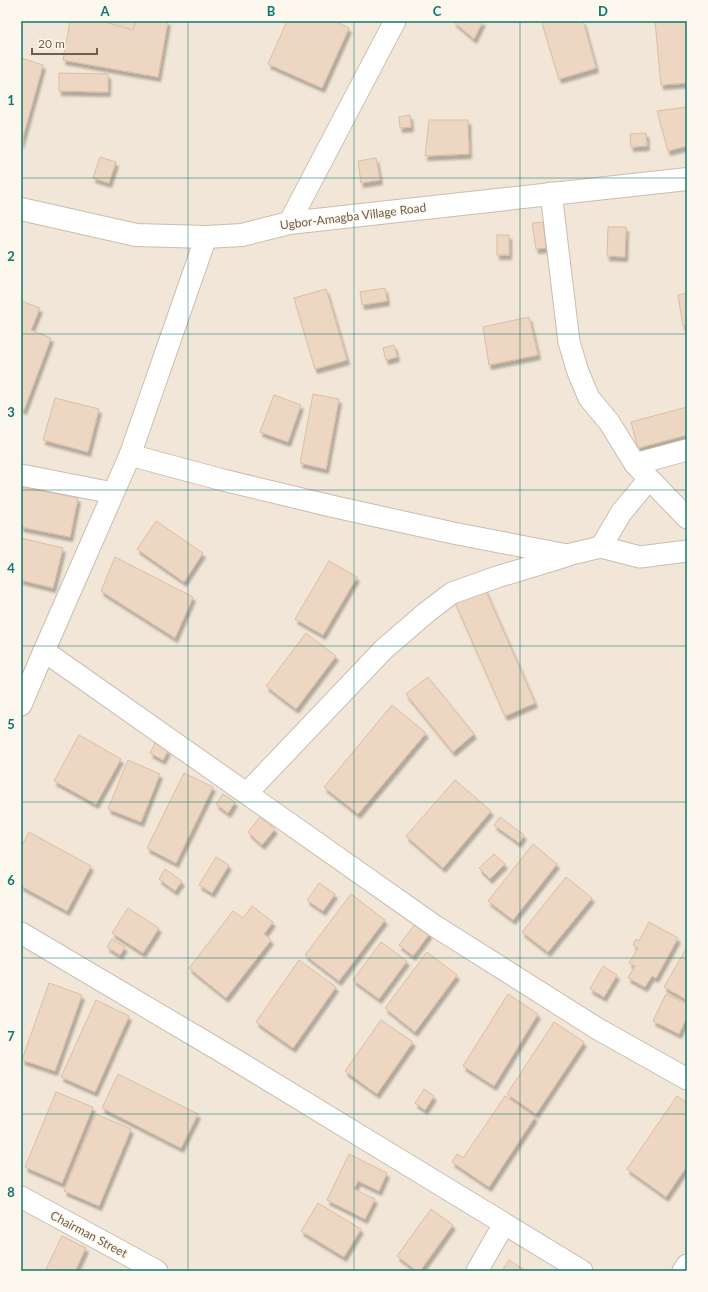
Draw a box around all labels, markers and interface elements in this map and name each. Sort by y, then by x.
text: A [99,3,110,19]
text: B [267,3,276,19]
text: C [433,3,442,19]
text: D [598,3,608,19]
scale bar [32,30,97,56]
text: 20 m [38,36,65,51]
text: 1 [7,92,15,108]
street label: Ugbor-Amagba Village Road [279,200,427,232]
text: 2 [7,248,15,264]
text: 3 [7,404,15,420]
text: 4 [7,560,15,576]
text: 5 [7,716,15,732]
text: 6 [7,872,15,888]
text: 7 [7,1028,15,1044]
text: 8 [7,1184,15,1200]
street label: Chairman Street [48,1207,131,1261]

